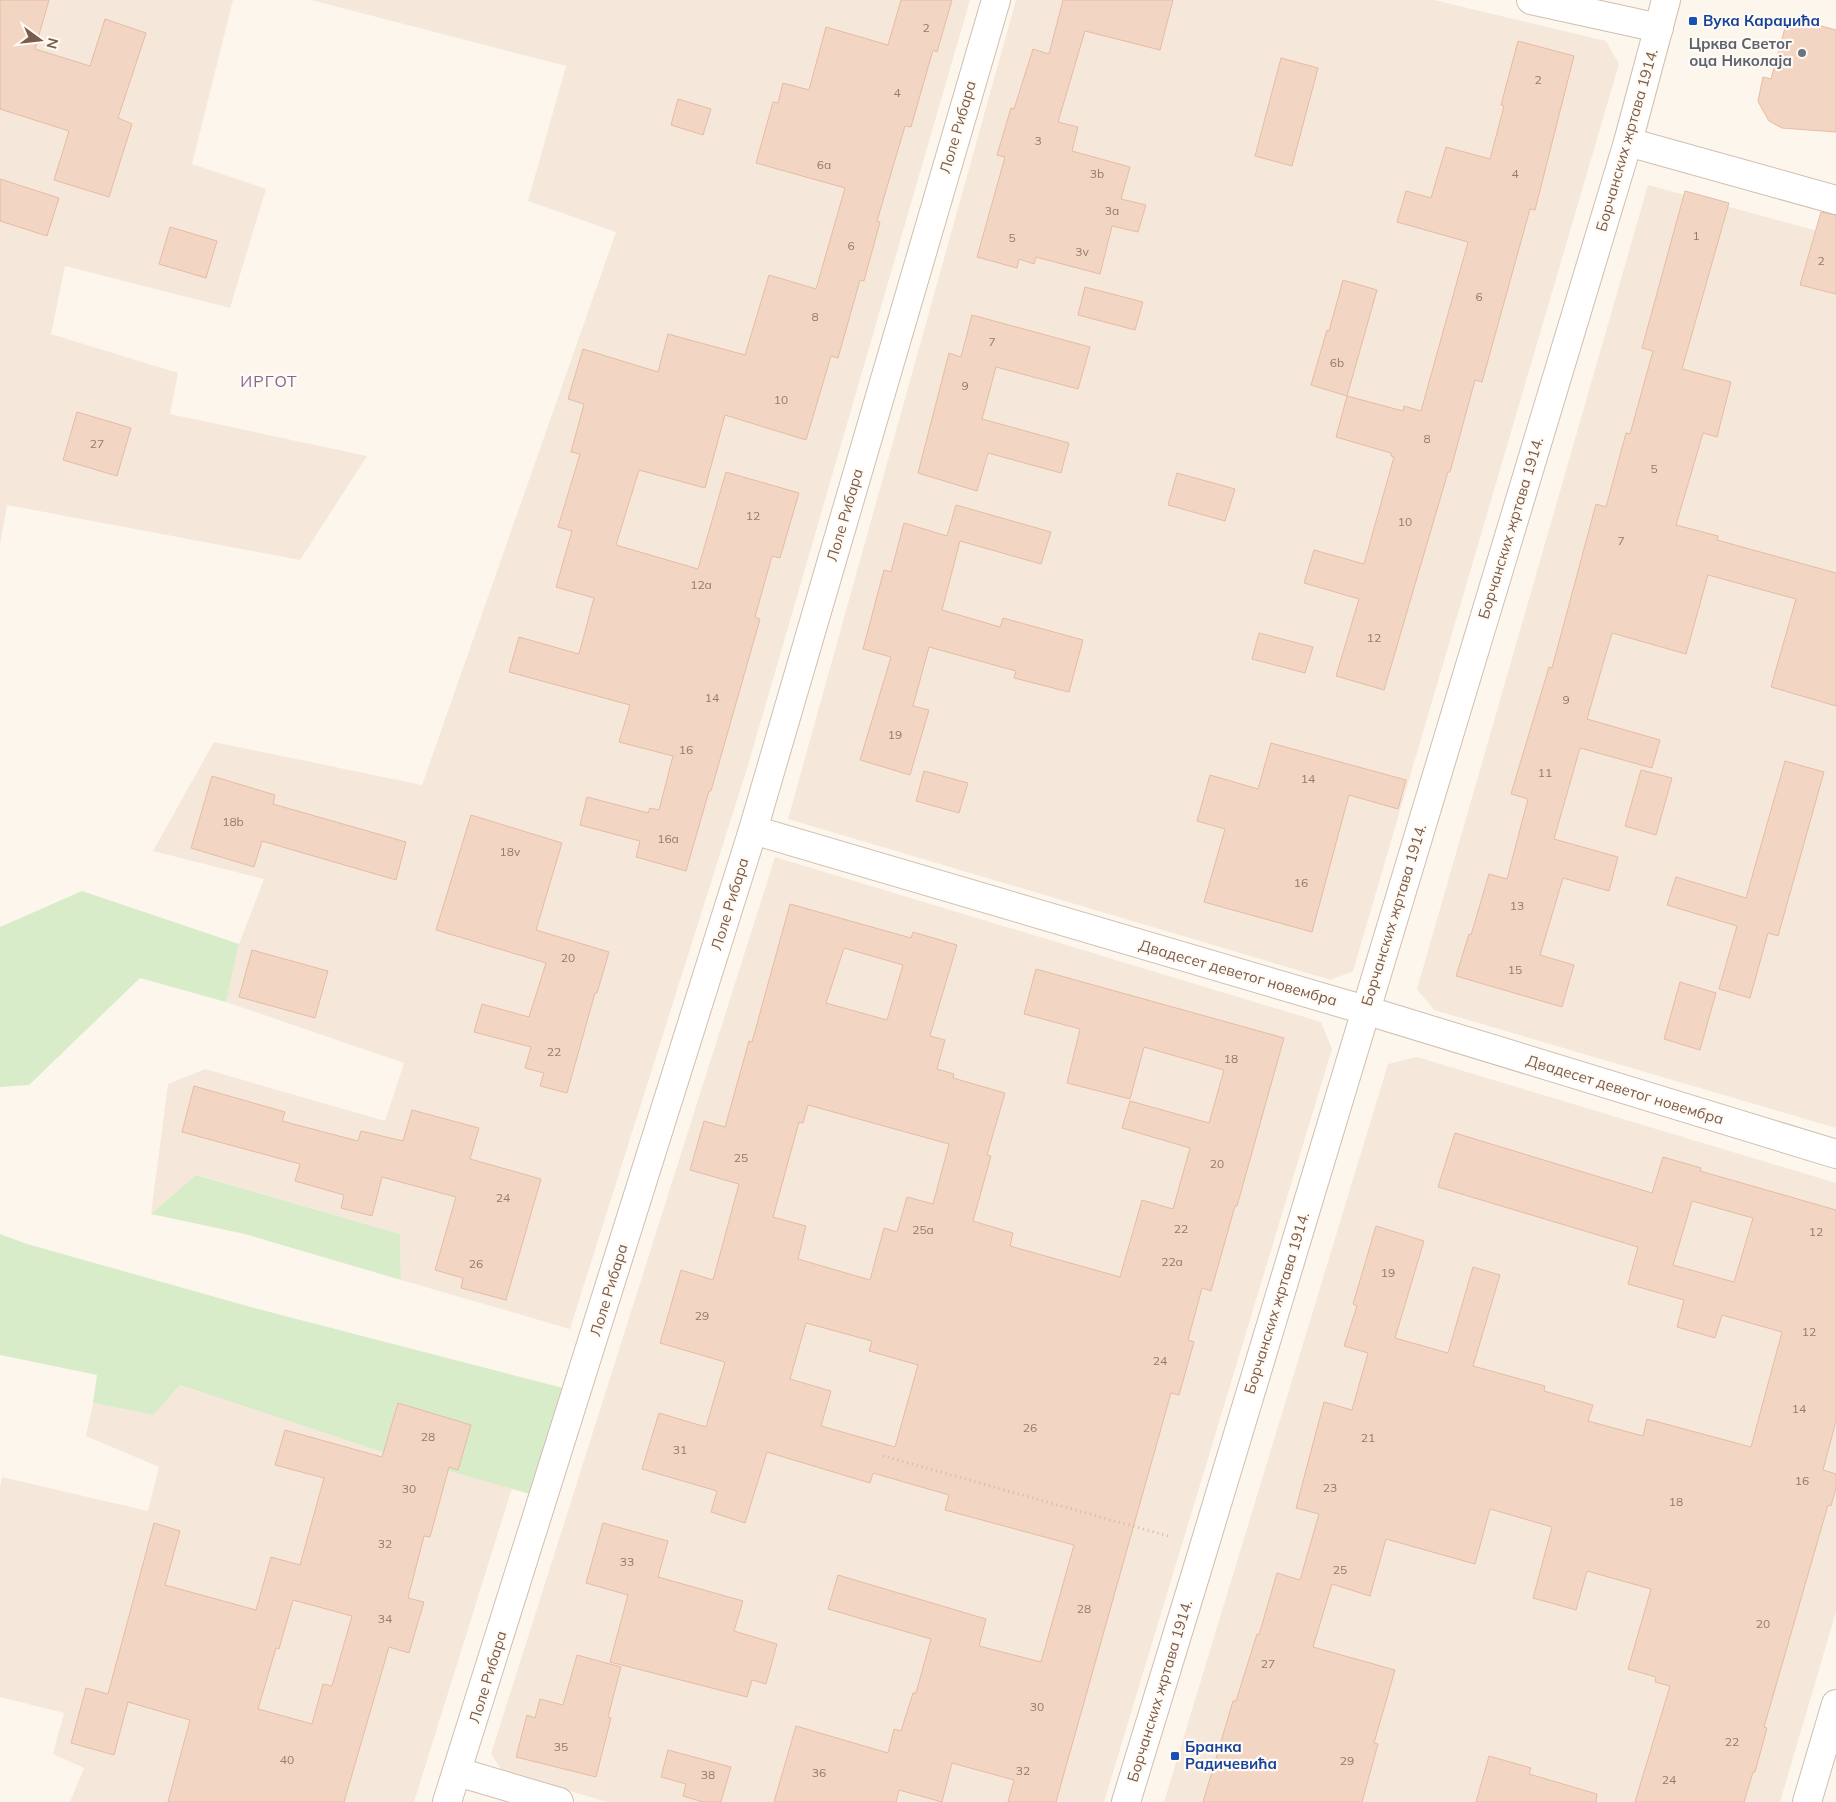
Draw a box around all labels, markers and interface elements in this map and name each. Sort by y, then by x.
place label: Вука Караџића [1703,11,1820,30]
north arrow [15,15,65,65]
marker: Вука Караџића [1687,15,1699,27]
house number: 2 [922,20,930,35]
place label: Црква Светог оца Николаја [1689,34,1792,70]
text: N [42,36,63,51]
street label: Борчанских жртава 1914. [1591,46,1662,233]
marker: Црква Светог оца Николаја [1796,47,1808,59]
house number: 2 [1534,72,1542,87]
street label: Лоле Рибара [935,78,980,176]
house number: 4 [893,85,901,100]
house number: 3 [1034,133,1042,148]
house number: 6a [817,157,831,172]
house number: 3b [1090,166,1104,181]
house number: 4 [1511,166,1519,181]
house number: 3a [1105,203,1119,218]
house number: 1 [1692,228,1700,243]
house number: 5 [1008,230,1016,245]
house number: 6 [847,238,855,253]
house number: 3v [1075,244,1089,259]
house number: 2 [1817,253,1825,268]
house number: 6 [1475,289,1483,304]
house number: 8 [811,309,819,324]
house number: 7 [988,334,996,349]
house number: 6b [1330,355,1344,370]
district label: ИРГОТ [240,371,298,391]
house number: 9 [961,378,969,393]
house number: 10 [774,392,788,407]
house number: 8 [1423,431,1431,446]
street label: Борчанских жртава 1914. [1474,435,1547,621]
house number: 27 [90,436,104,451]
house number: 5 [1650,461,1658,476]
street label: Лоле Рибара [822,466,867,564]
house number: 12 [746,508,760,523]
house number: 10 [1398,514,1412,529]
house number: 7 [1617,533,1625,548]
house number: 12a [690,577,712,592]
house number: 12 [1367,630,1381,645]
house number: 14 [705,690,719,705]
house number: 9 [1562,692,1570,707]
house number: 19 [888,727,902,742]
house number: 16 [679,742,693,757]
house number: 11 [1538,765,1552,780]
house number: 14 [1301,771,1315,786]
house number: 18b [222,814,244,829]
street label: Борчанских жртава 1914. [1357,822,1430,1008]
house number: 16a [657,831,679,846]
house number: 18v [500,844,521,859]
street label: Лоле Рибара [706,855,753,952]
house number: 16 [1294,875,1308,890]
house number: 13 [1510,898,1524,913]
street label: Двадесет деветог новембра [1137,935,1339,1010]
house number: 20 [561,950,575,965]
house number: 15 [1508,962,1522,977]
house number: 22 [547,1044,561,1059]
street label: Двадесет деветог новембра [1524,1050,1726,1129]
house number: 18 [1224,1051,1238,1066]
house number: 25 [734,1150,748,1165]
house number: 20 [1210,1156,1224,1171]
house number: 24 [496,1190,510,1205]
street label: Борчанских жртава 1914. [1240,1210,1313,1396]
house number: 22 [1174,1221,1188,1236]
house number: 25a [912,1222,934,1237]
house number: 12 [1809,1224,1823,1239]
street label: Лоле Рибара [585,1241,632,1338]
house number: 22a [1161,1254,1183,1269]
house number: 26 [469,1256,483,1271]
house number: 19 [1381,1265,1395,1280]
house number: 29 [695,1308,709,1323]
house number: 12 [1802,1324,1816,1339]
house number: 24 [1153,1353,1167,1368]
house number: 14 [1792,1401,1806,1416]
house number: 26 [1023,1420,1037,1435]
house number: 28 [421,1429,435,1444]
house number: 21 [1361,1430,1375,1445]
house number: 31 [673,1442,687,1457]
house number: 16 [1795,1473,1809,1488]
house number: 23 [1323,1480,1337,1495]
house number: 30 [402,1481,416,1496]
house number: 18 [1669,1494,1683,1509]
house number: 32 [378,1536,392,1551]
house number: 33 [620,1554,634,1569]
house number: 25 [1333,1562,1347,1577]
street label: Борчанских жртава 1914. [1123,1598,1196,1784]
house number: 28 [1077,1601,1091,1616]
house number: 34 [378,1611,392,1626]
house number: 20 [1756,1616,1770,1631]
street label: Лоле Рибара [464,1628,511,1725]
house number: 27 [1261,1656,1275,1671]
house number: 30 [1030,1699,1044,1714]
house number: 22 [1725,1734,1739,1749]
place label: Бранка Радичевића [1185,1737,1277,1773]
house number: 35 [554,1739,568,1754]
marker: Бранка Радичевића [1169,1750,1181,1762]
house number: 40 [280,1752,294,1767]
house number: 29 [1340,1753,1354,1768]
house number: 32 [1016,1763,1030,1778]
house number: 36 [812,1765,826,1780]
house number: 38 [701,1767,715,1782]
house number: 24 [1662,1772,1676,1787]

